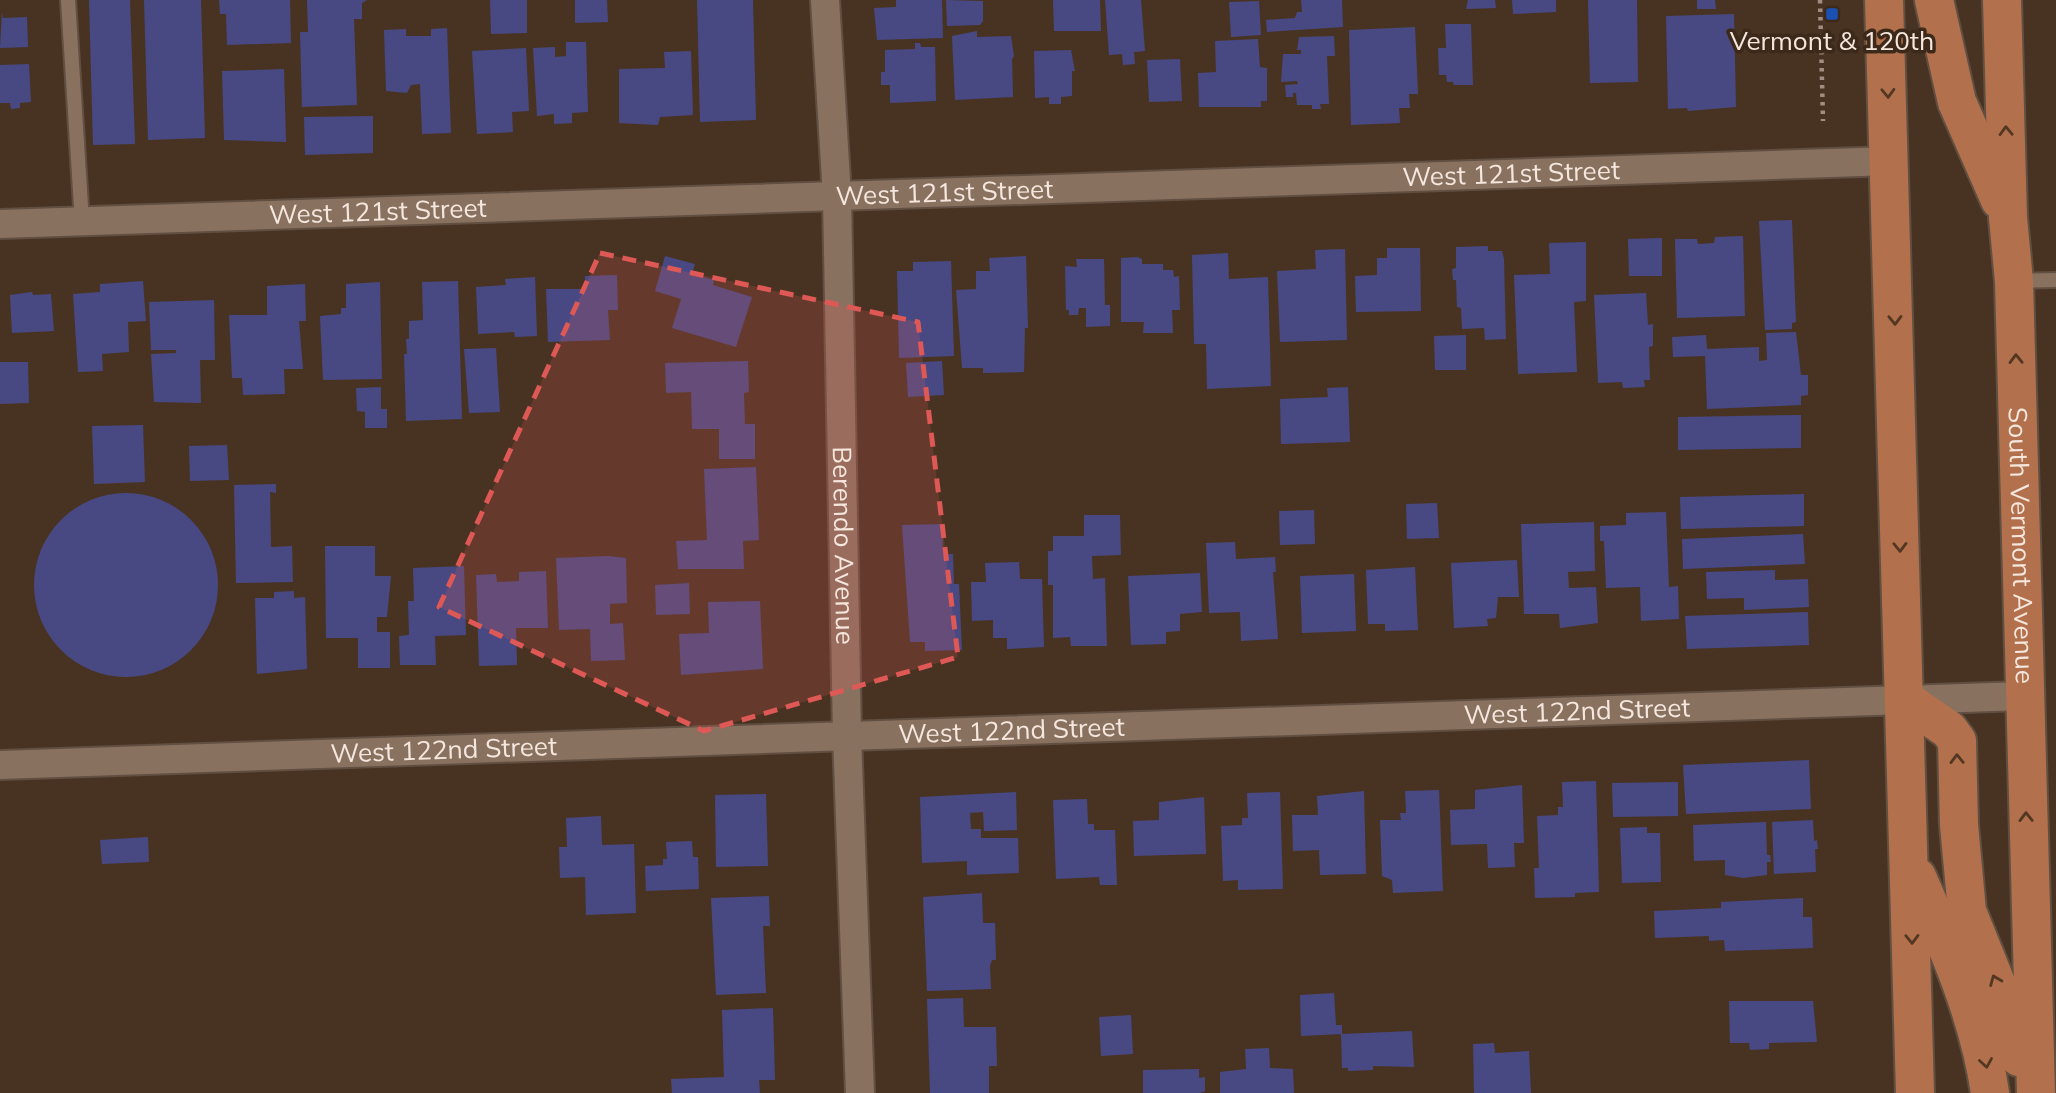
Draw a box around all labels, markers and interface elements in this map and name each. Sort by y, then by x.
marker: Vermont & 120th [1824,6,1840,22]
place label: Vermont & 120th [1730,24,1934,57]
one-way arrow [1880,87,1895,98]
one-way arrow [1998,126,2013,137]
street label: West 121st Street [1402,153,1620,193]
street label: West 121st Street [835,172,1054,212]
street label: West 121st Street [268,191,487,231]
one-way arrow [1887,315,1902,326]
one-way arrow [2008,353,2023,364]
street label: South Vermont Avenue [2001,407,2042,684]
street label: Berendo Avenue [826,446,862,645]
one-way arrow [1893,542,1908,553]
street label: West 122nd Street [1463,690,1691,731]
street label: West 122nd Street [898,710,1125,750]
street label: West 122nd Street [330,729,558,770]
one-way arrow [1949,753,1965,764]
one-way arrow [2019,811,2034,822]
one-way arrow [1904,934,1920,945]
one-way arrow [1990,975,2004,987]
one-way arrow [1978,1057,1993,1069]

